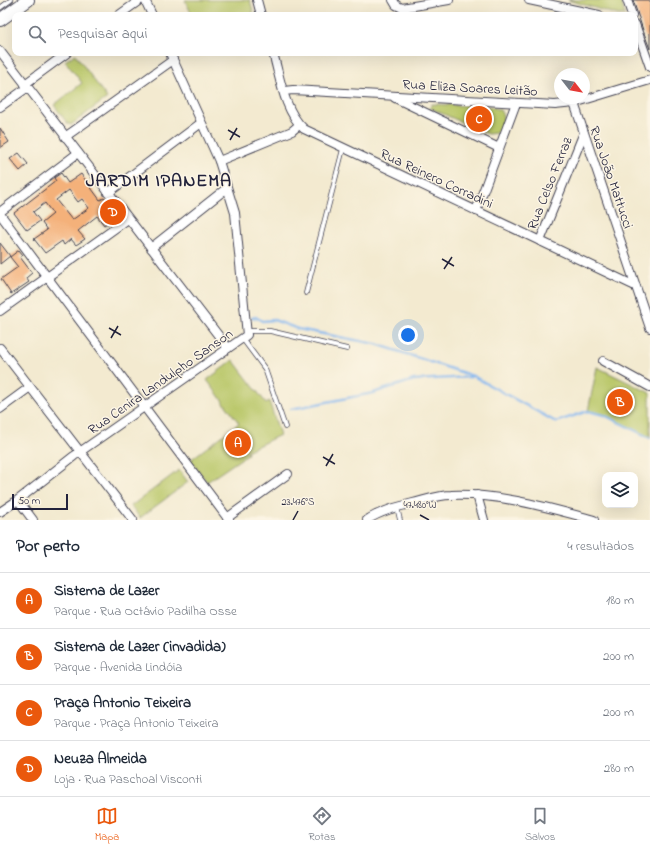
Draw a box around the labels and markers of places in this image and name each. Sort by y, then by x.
pin: C [466,104,492,134]
pin: D [100,197,126,227]
pin: B [607,387,633,417]
pin: A [225,428,251,458]

